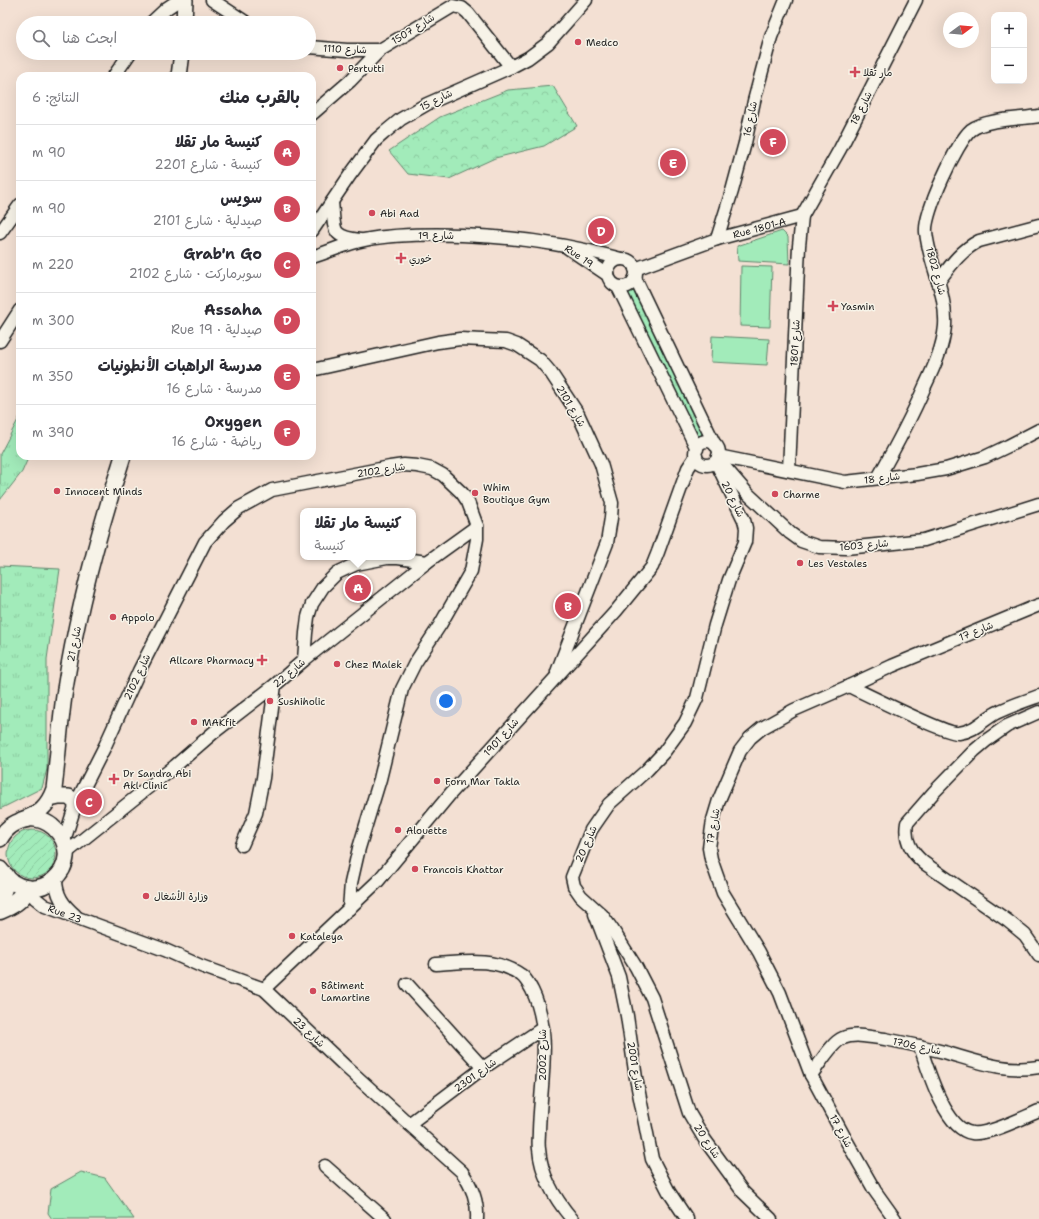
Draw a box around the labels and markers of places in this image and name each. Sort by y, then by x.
place label: Medco [586,36,618,49]
marker: Medco [573,37,583,47]
place label: Pertutti [348,62,384,75]
marker: Pertutti [335,63,345,73]
place label: مار تقلا [863,66,892,79]
marker: مار تقلا [850,67,860,77]
pin: F [760,127,786,157]
pin: E [660,148,686,178]
place label: Abi Aad [380,207,420,220]
marker: Abi Aad [367,208,377,218]
pin: D [588,216,614,246]
place label: خوري [409,252,432,267]
marker: خوري [396,253,406,263]
place label: Yasmin [841,300,874,313]
marker: Yasmin [828,301,838,311]
place label: Whim Boutique Gym [483,481,550,506]
place label: Innocent Minds [65,485,142,498]
marker: Innocent Minds [52,486,62,496]
marker: Whim Boutique Gym [470,488,480,498]
place label: Charme [783,488,820,501]
marker: Charme [770,489,780,499]
place label: Les Vestales [808,557,867,570]
marker: Les Vestales [795,558,805,568]
pin: A [345,573,371,603]
pin: B [555,591,581,621]
place label: Appolo [121,611,154,624]
marker: Appolo [108,612,118,622]
place label: Allcare Pharmacy [169,654,254,667]
marker: Allcare Pharmacy [257,655,267,665]
place label: Chez Malek [345,658,402,671]
marker: Chez Malek [332,659,342,669]
place label: Sushiholic [278,695,325,708]
marker: Sushiholic [265,696,275,706]
place label: MAKfit [202,716,236,729]
marker: MAKfit [189,717,199,727]
place label: Dr Sandra Abi Akl Clinic [123,767,191,792]
marker: Dr Sandra Abi Akl Clinic [108,773,120,785]
place label: Forn Mar Takla [445,775,521,788]
marker: Forn Mar Takla [432,776,442,786]
pin: C [76,787,102,817]
place label: Alouette [406,824,448,837]
marker: Alouette [393,825,403,835]
place label: Francois Khattar [423,863,504,876]
marker: Francois Khattar [410,864,420,874]
place label: وزارة الأشغال [154,890,208,903]
marker: وزارة الأشغال [141,891,151,901]
place label: Kataleya [300,930,344,943]
marker: Kataleya [287,931,297,941]
place label: Bâtiment Lamartine [321,979,371,1004]
marker: Bâtiment Lamartine [308,986,318,996]

